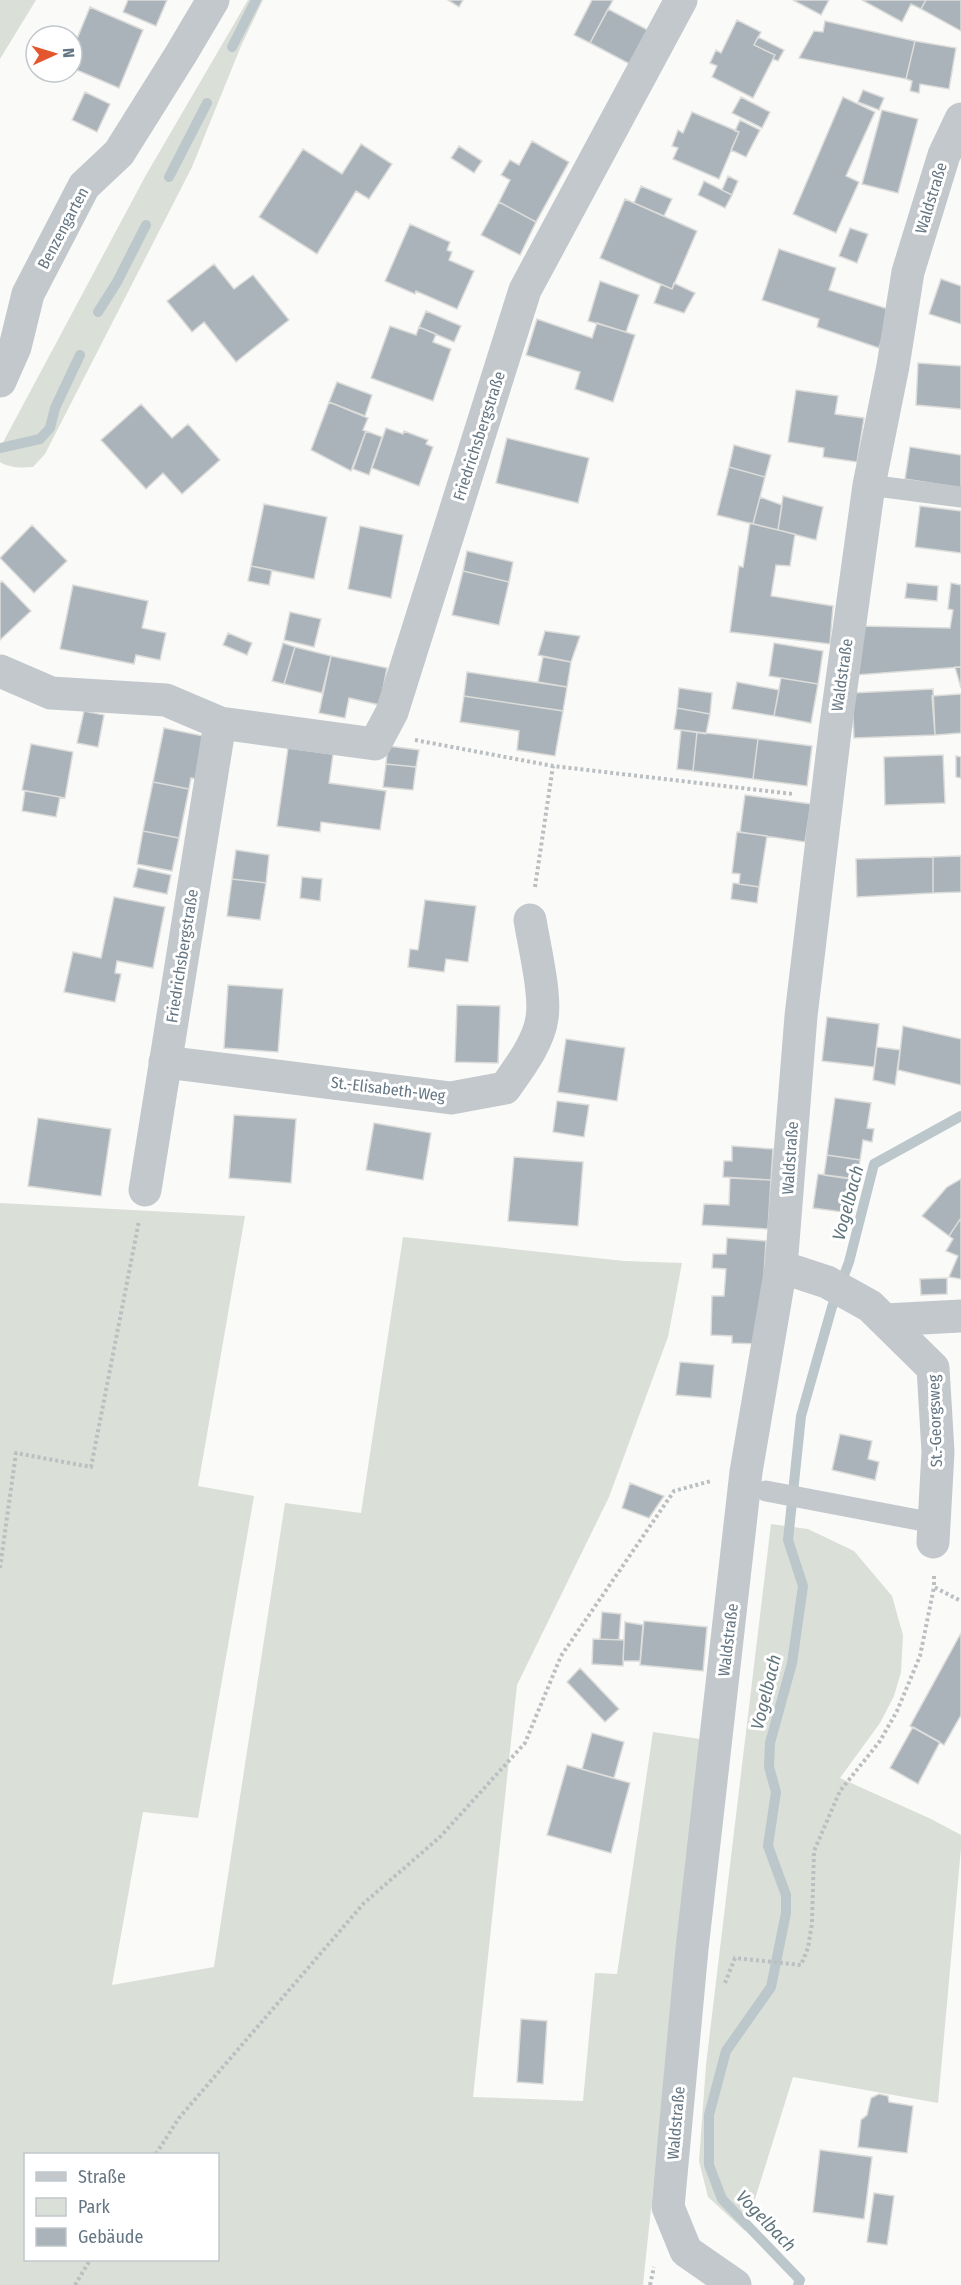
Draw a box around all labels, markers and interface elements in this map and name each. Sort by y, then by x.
north arrow [24,24,84,84]
text: N [59,48,78,58]
street label: Waldstraße [911,160,951,236]
street label: Benzengarten [34,184,92,272]
street label: Friedrichsbergstraße [449,369,509,503]
street label: Waldstraße [827,637,857,713]
street label: Friedrichsbergstraße [162,888,202,1024]
street label: St.-Elisabeth-Weg [330,1073,447,1106]
street label: Waldstraße [778,1121,802,1195]
water label: Vogelbach [827,1163,869,1243]
street label: St.-Georgsweg [924,1374,946,1468]
street label: Waldstraße [714,1602,742,1678]
water label: Vogelbach [746,1652,786,1732]
street label: Waldstraße [663,2086,689,2160]
legend [24,2153,219,2261]
text: Straße [78,2166,126,2188]
water label: Vogelbach [731,2186,801,2256]
text: Park [78,2196,111,2218]
text: Gebäude [78,2226,144,2248]

